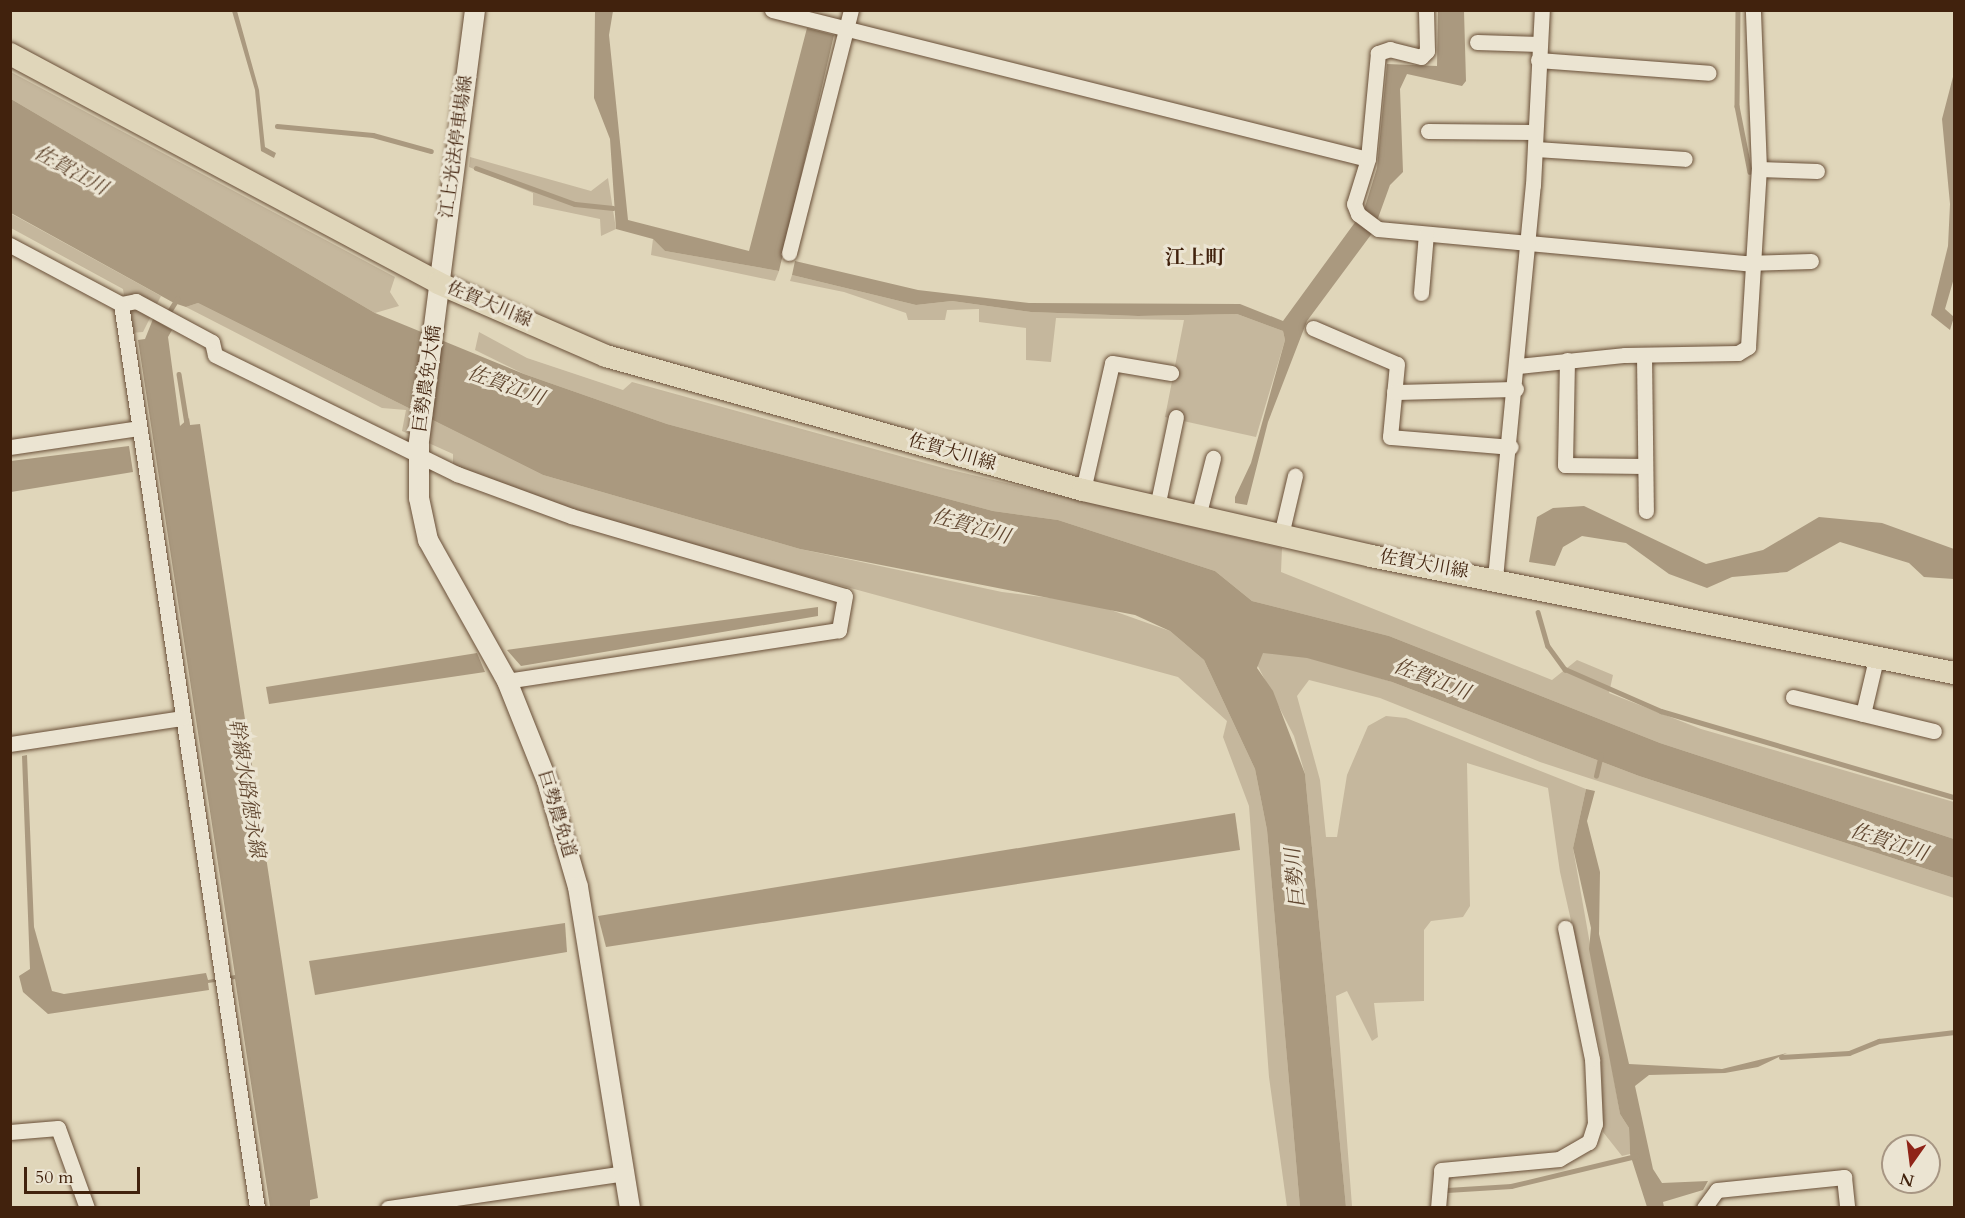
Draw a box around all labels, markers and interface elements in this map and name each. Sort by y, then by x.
street label: 江上光法停車場線 [436,74,478,220]
water label: 佐賀江川 [30,140,112,200]
district label: 江上町 [1165,245,1225,269]
street label: 佐賀大川線 [443,277,535,333]
street label: 巨勢農免大橋 [410,324,446,434]
water label: 佐賀江川 [464,360,548,410]
street label: 佐賀大川線 [906,430,998,476]
water label: 佐賀江川 [929,503,1013,549]
street label: 佐賀大川線 [1378,547,1470,583]
water label: 佐賀江川 [1390,653,1474,705]
water label: 幹線水路徳永線 [224,717,270,859]
street label: 巨勢農免道 [533,768,579,860]
water label: 佐賀江川 [1847,818,1931,866]
water label: 巨勢川 [1280,847,1310,909]
north arrow [1881,1134,1941,1194]
scale bar [27,1155,142,1193]
text: 50 m [35,1165,74,1190]
text: N [1898,1167,1917,1192]

